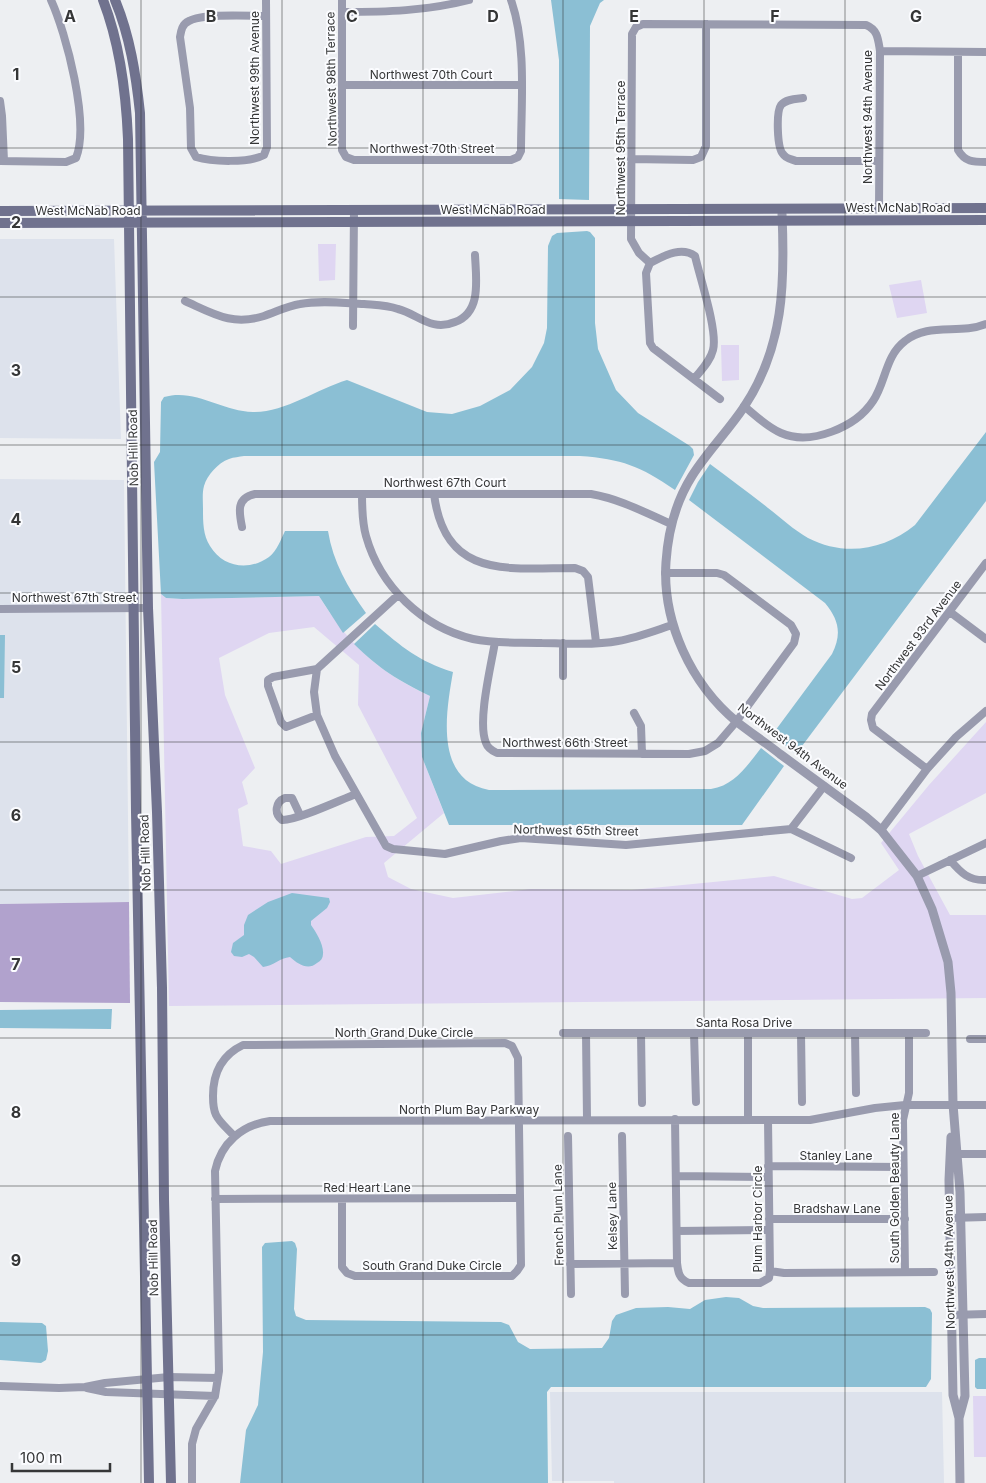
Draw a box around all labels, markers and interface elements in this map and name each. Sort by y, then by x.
text: A [64,6,76,26]
text: B [206,6,216,26]
text: C [346,6,358,26]
text: D [487,6,499,26]
text: E [629,6,639,26]
text: F [770,6,780,26]
text: G [910,6,922,26]
street label: Northwest 99th Avenue [247,11,262,145]
street label: Northwest 98th Terrace [322,11,340,147]
street label: Northwest 94th Avenue [860,50,875,184]
text: 1 [13,64,19,84]
street label: Northwest 70th Court [370,67,492,82]
street label: Northwest 95th Terrace [613,81,628,215]
street label: Northwest 70th Street [370,141,494,156]
street label: West McNab Road [846,200,951,215]
street label: West McNab Road [441,202,546,217]
street label: West McNab Road [36,203,141,218]
text: 2 [11,212,21,232]
text: 3 [11,360,21,380]
street label: Nob Hill Road [125,409,141,487]
street label: Northwest 67th Court [384,475,506,490]
text: 4 [11,509,22,529]
street label: Northwest 93rd Avenue [872,577,964,693]
street label: Northwest 67th Street [12,590,136,605]
text: 5 [11,657,21,677]
street label: Northwest 94th Avenue [735,700,851,792]
street label: Northwest 66th Street [502,735,628,750]
text: 6 [11,805,21,825]
street label: Nob Hill Road [136,814,154,892]
street label: Northwest 65th Street [513,821,639,839]
text: 7 [11,954,21,974]
street label: Santa Rosa Drive [696,1015,792,1030]
street label: North Grand Duke Circle [335,1025,473,1040]
text: 8 [11,1102,21,1122]
street label: North Plum Bay Parkway [399,1102,539,1117]
street label: South Golden Beauty Lane [887,1113,902,1263]
street label: Stanley Lane [800,1148,872,1163]
street label: French Plum Lane [550,1164,566,1266]
street label: Plum Harbor Circle [750,1165,765,1273]
street label: Red Heart Lane [323,1180,411,1195]
street label: Kelsey Lane [604,1182,620,1250]
street label: Northwest 94th Avenue [940,1195,958,1329]
street label: Bradshaw Lane [793,1201,881,1216]
street label: Nob Hill Road [145,1219,161,1297]
text: 9 [11,1250,21,1270]
street label: South Grand Duke Circle [362,1258,502,1273]
scale bar [12,1440,110,1472]
text: 100 m [20,1448,62,1467]

